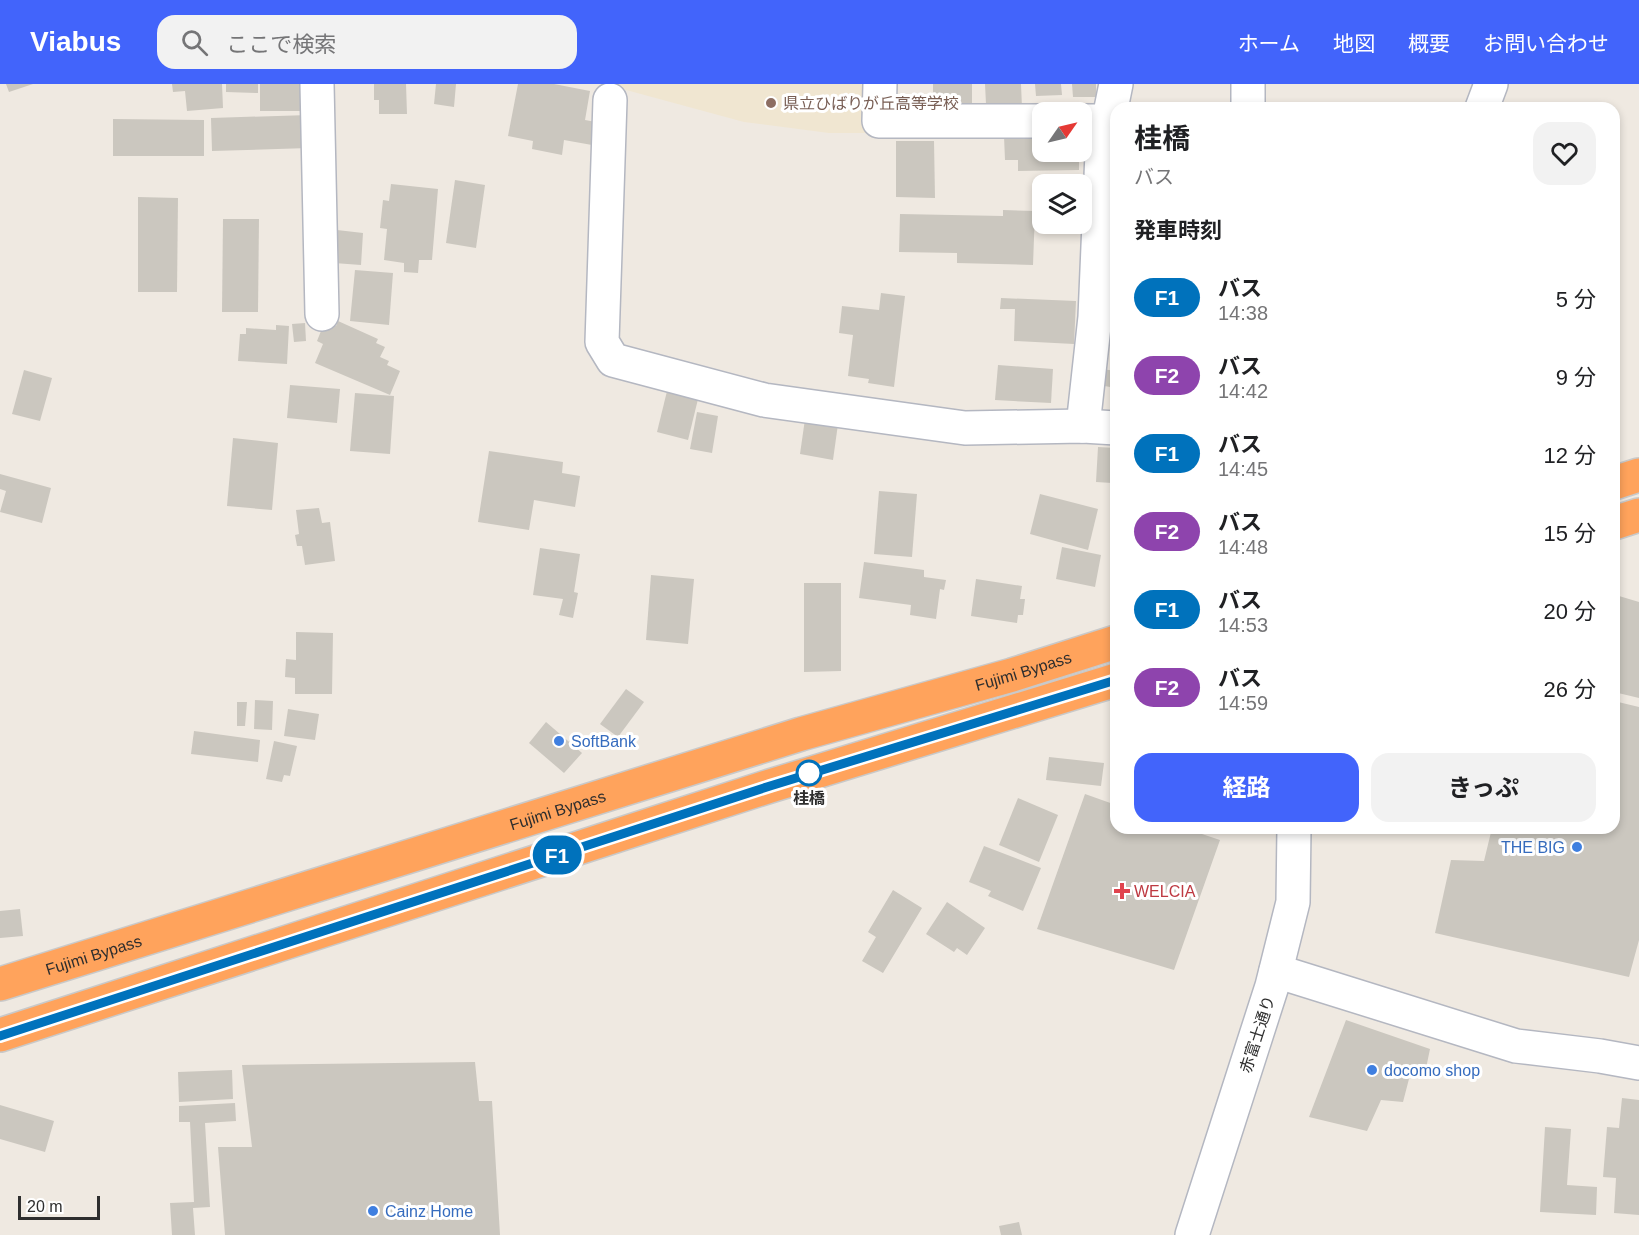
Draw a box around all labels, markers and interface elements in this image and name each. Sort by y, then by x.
search box [157,15,577,69]
text: Viabus [30,26,121,57]
icon: search [178,26,211,59]
text: ここで検索 [226,32,336,57]
text: ホーム [1238,32,1300,55]
text: 地図 [1333,32,1375,55]
text: 概要 [1408,32,1450,55]
text: お問い合わせ [1483,32,1609,55]
place label: 県立ひばりが丘高等学校 [783,95,959,112]
marker: 県立ひばりが丘高等学校 [764,96,778,110]
north arrow [1032,102,1092,162]
map controls [1032,102,1092,234]
button: heart [1533,122,1596,185]
text: 桂橋 [1134,123,1190,154]
text: バス [1134,166,1174,188]
button: layers [1032,174,1092,234]
text: 発車時刻 [1134,218,1222,243]
text: バス [1218,276,1262,301]
text: F1 [1155,286,1179,309]
text: 5 分 [1556,287,1596,312]
text: 14:38 [1218,302,1268,324]
text: バス [1218,354,1262,379]
text: F2 [1155,364,1179,387]
text: 9 分 [1556,365,1596,390]
text: 14:42 [1218,380,1268,402]
text: バス [1218,432,1262,457]
text: F1 [1155,442,1179,465]
text: 12 分 [1543,443,1596,468]
text: 14:45 [1218,458,1268,480]
text: バス [1218,510,1262,535]
text: F2 [1155,520,1179,543]
text: 15 分 [1543,521,1596,546]
text: 14:48 [1218,536,1268,558]
text: バス [1218,588,1262,613]
text: F1 [1155,598,1179,621]
text: 20 分 [1543,599,1596,624]
text: 14:53 [1218,614,1268,636]
street label: Fujimi Bypass [973,649,1073,694]
text: バス [1218,666,1262,691]
text: F2 [1155,676,1179,699]
text: 26 分 [1543,677,1596,702]
text: 14:59 [1218,692,1268,714]
place label: SoftBank [571,733,637,750]
marker: SoftBank [552,734,566,748]
button: 経路 [1134,753,1359,822]
button: きっぷ [1371,753,1596,822]
marker: 桂橋 [796,760,822,786]
street label: Fujimi Bypass [508,788,608,833]
place label: 桂橋 [793,790,825,807]
line badge: F1 [530,836,584,874]
place label: THE BIG [1501,839,1565,856]
marker: THE BIG [1570,840,1584,854]
text: F1 [545,844,569,867]
place label: WELCIA [1134,883,1196,900]
marker: WELCIA [1115,884,1129,898]
street label: Fujimi Bypass [44,932,144,978]
street label: 赤富士通り [1237,993,1278,1075]
place label: docomo shop [1384,1062,1480,1079]
marker: docomo shop [1365,1063,1379,1077]
scale bar [18,1193,100,1220]
text: 20 m [27,1198,63,1215]
place label: Cainz Home [385,1203,473,1220]
marker: Cainz Home [366,1204,380,1218]

